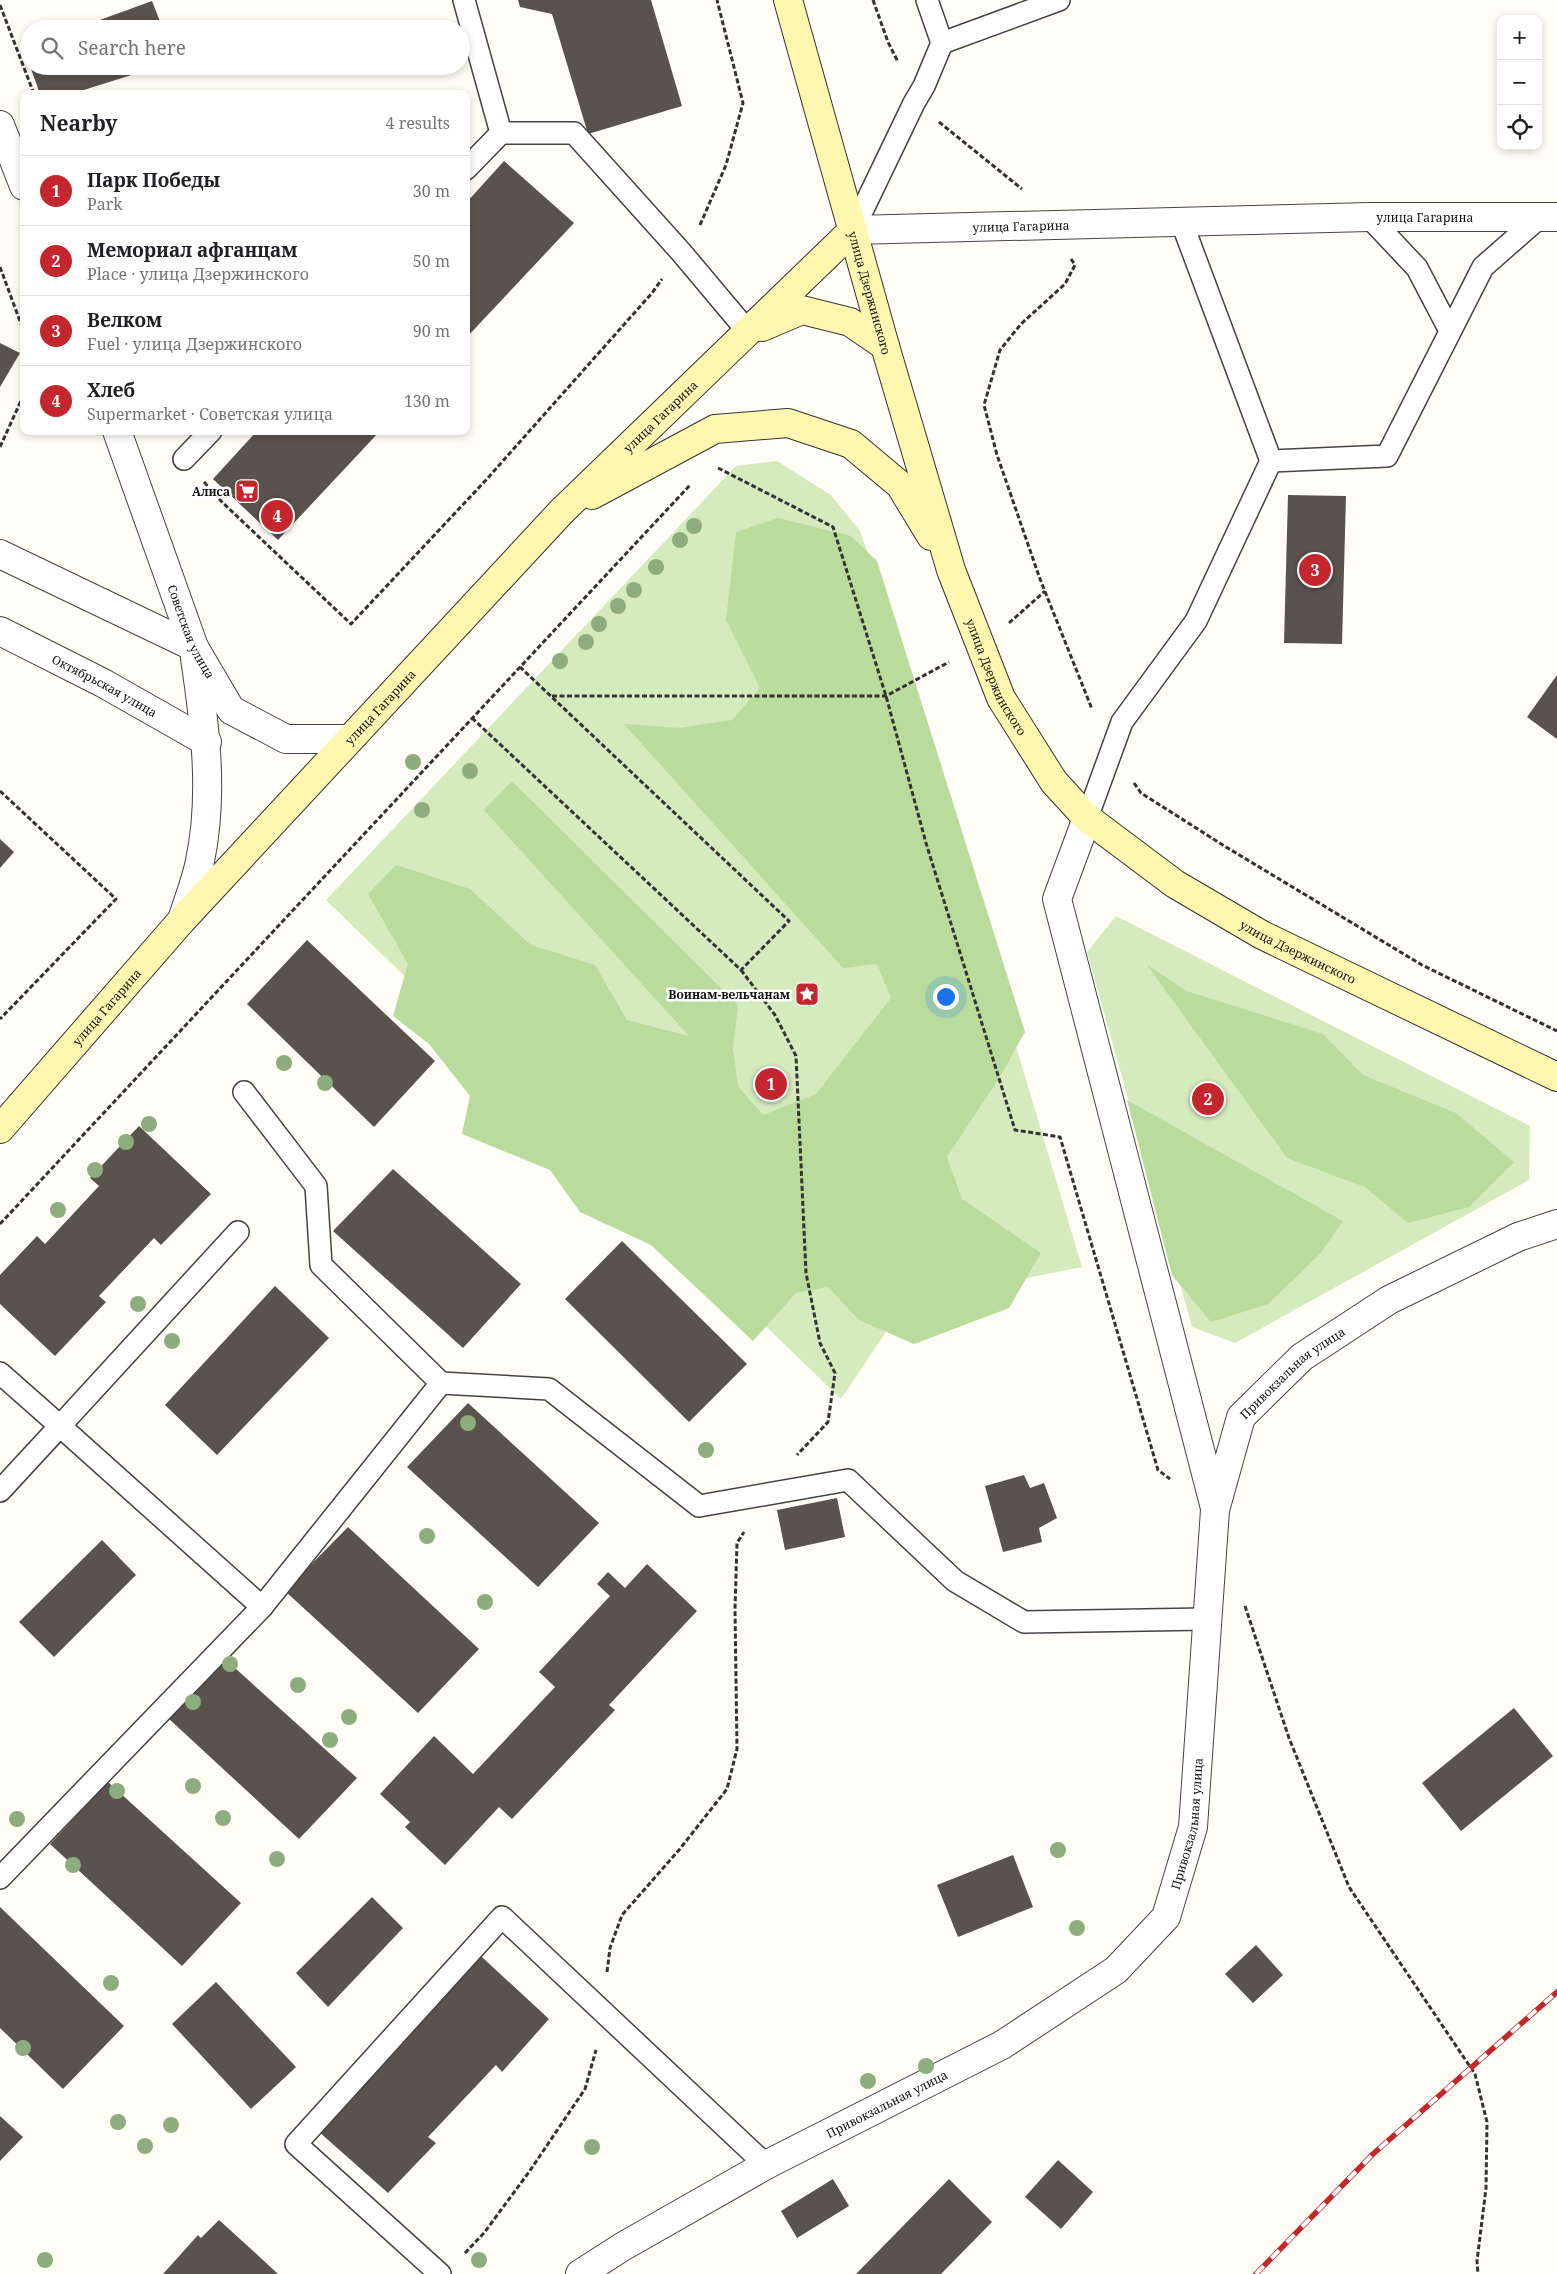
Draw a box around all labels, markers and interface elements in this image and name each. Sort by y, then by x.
map controls [1497,15,1542,150]
button: + [1497,15,1542,60]
search box [20,20,470,75]
icon: search [38,34,66,62]
text: Search here [78,35,186,61]
button: − [1497,60,1542,105]
button: locate [1497,105,1542,150]
text: Nearby [40,109,118,137]
text: 4 results [386,112,450,134]
text: Парк Победы [87,167,220,193]
text: 1 [51,180,61,202]
text: 30 m [413,180,450,202]
text: Park [87,193,123,215]
street label: улица Гагарина [1376,209,1474,226]
street label: улица Гагарина [972,216,1070,235]
street label: улица Дзержинского [845,229,896,356]
text: Мемориал афганцам [87,237,298,263]
text: 2 [51,250,61,272]
text: 50 m [413,250,450,272]
text: Place · улица Дзержинского [87,263,309,285]
text: Велком [87,307,162,333]
text: 3 [51,320,61,342]
text: 90 m [413,320,450,342]
text: Fuel · улица Дзержинского [87,333,302,355]
street label: улица Гагарина [619,376,701,456]
text: Хлеб [87,377,135,403]
text: 4 [51,390,61,412]
text: 130 m [404,390,450,412]
text: Supermarket · Советская улица [87,403,333,425]
supermarket icon: Алиса [234,478,260,504]
place label: Алиса [192,483,230,500]
pin: 4 [261,497,293,535]
pin: 3 [1299,551,1331,589]
street label: Советская улица [164,582,219,682]
street label: улица Дзержинского [962,616,1031,738]
street label: Октябрьская улица [49,650,161,721]
street label: улица Гагарина [341,665,419,748]
street label: улица Дзержинского [1237,916,1359,988]
street label: улица Гагарина [68,965,145,1049]
place icon: Воинам-вельчанам [794,981,820,1007]
your location [933,984,959,1010]
place label: Воинам-вельчанам [668,986,791,1003]
pin: 1 [755,1065,787,1103]
pin: 2 [1192,1080,1224,1118]
street label: Привокзальная улица [1236,1323,1348,1422]
street label: Привокзальная улица [1166,1757,1206,1891]
street label: Привокзальная улица [823,2066,950,2142]

